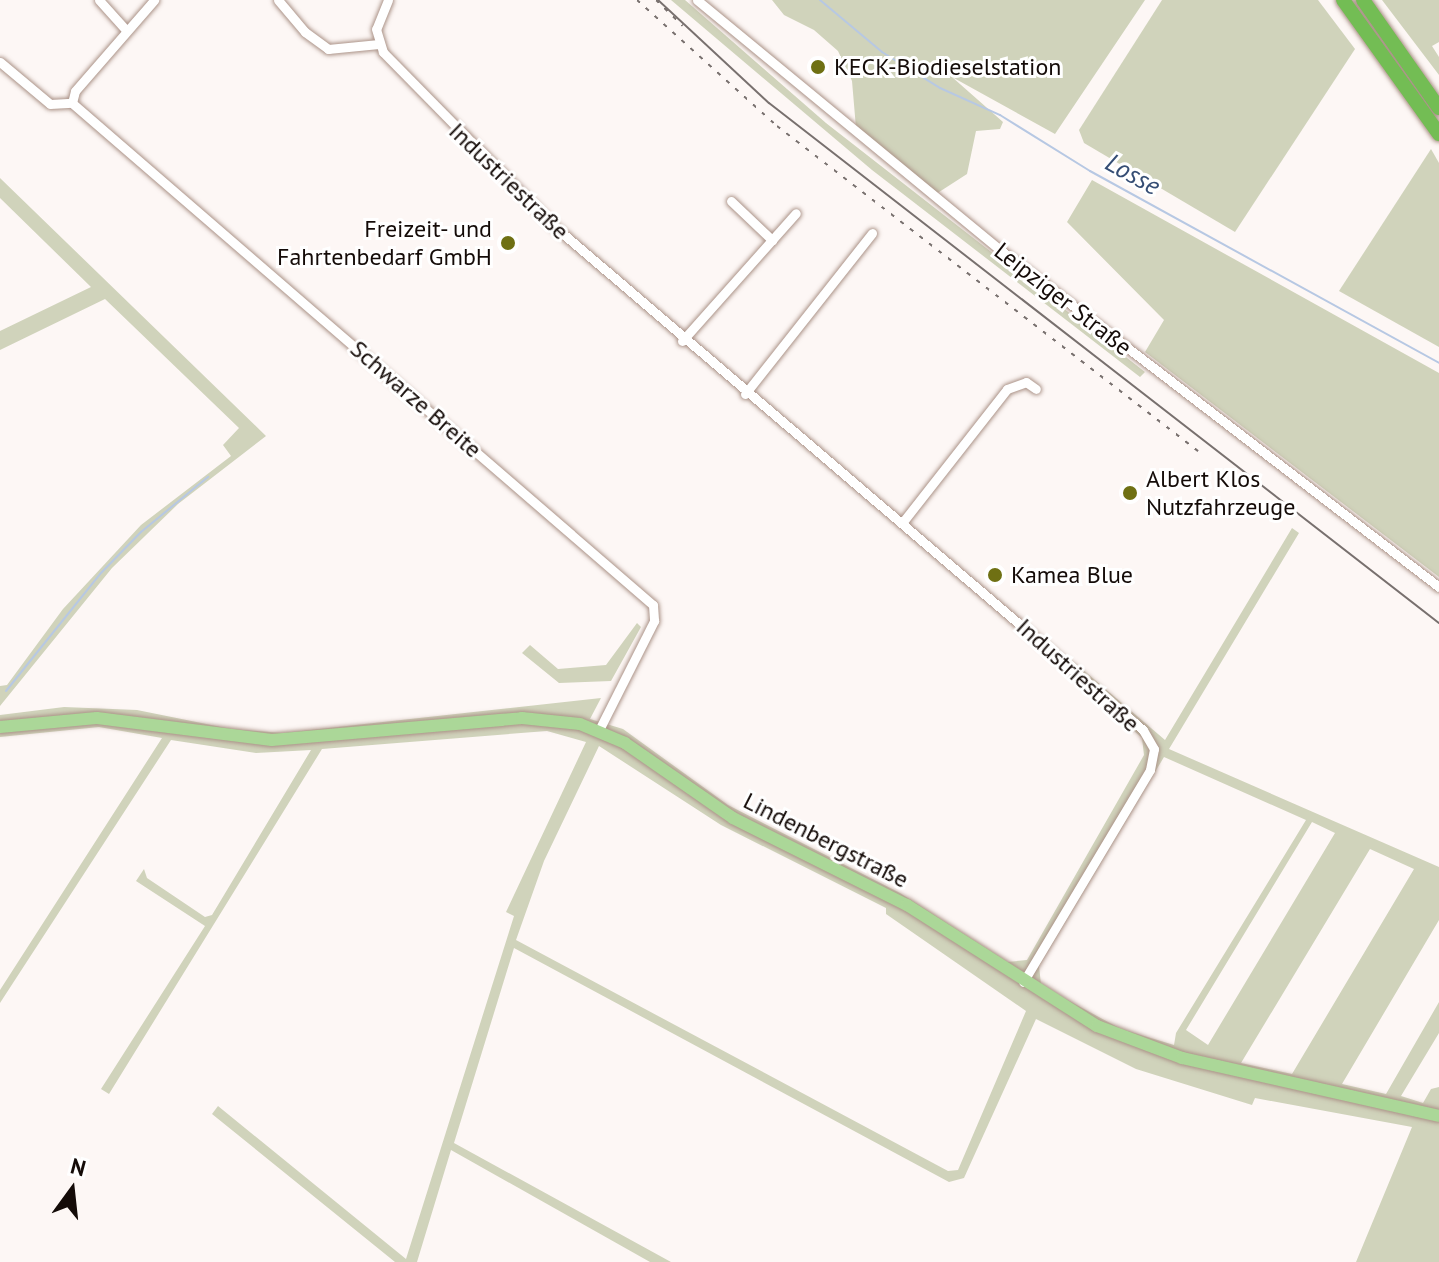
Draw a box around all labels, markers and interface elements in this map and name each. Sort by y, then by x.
place label: KECK-Biodieselstation [834,53,1061,81]
marker: KECK-Biodieselstation [809,58,827,76]
street label: Industriestraße [443,117,575,245]
water label: Losse [1100,146,1166,202]
place label: Freizeit- und Fahrtenbedarf GmbH [277,215,492,271]
marker: Freizeit- und Fahrtenbedarf GmbH [499,234,517,252]
street label: Leipziger Straße [989,236,1137,362]
street label: Schwarze Breite [345,334,487,464]
place label: Albert Klos Nutzfahrzeuge [1146,465,1295,521]
marker: Albert Klos Nutzfahrzeuge [1121,484,1139,502]
place label: Kamea Blue [1011,561,1133,589]
marker: Kamea Blue [986,566,1004,584]
street label: Industriestraße [1011,612,1145,738]
street label: Lindenbergstraße [739,786,913,894]
north arrow [32,1150,112,1230]
text: N [68,1151,89,1182]

